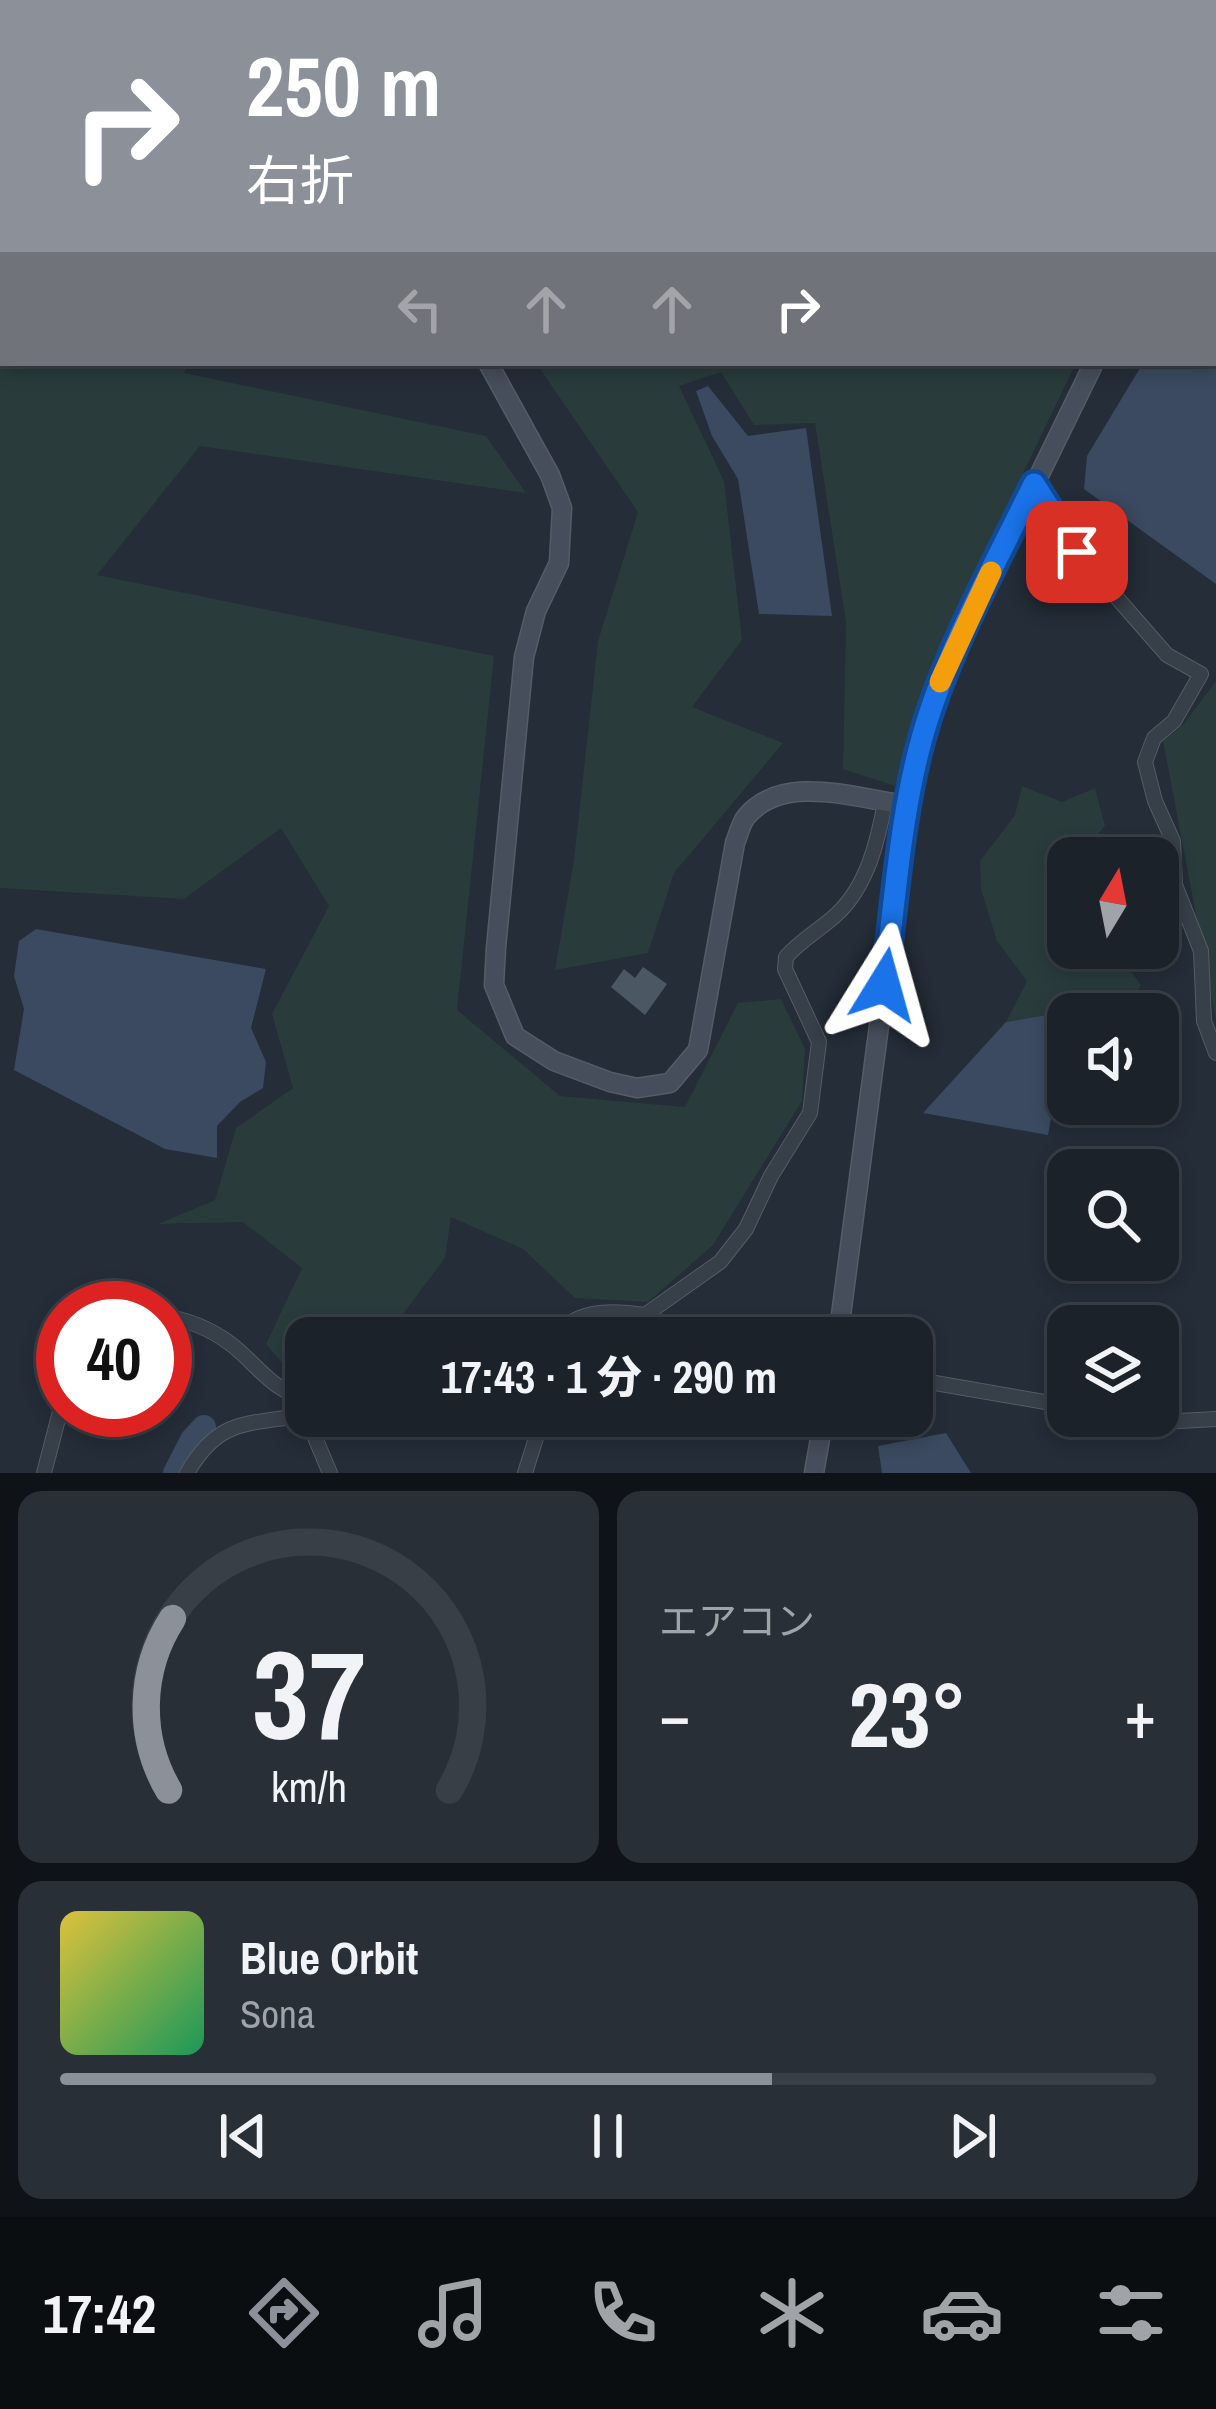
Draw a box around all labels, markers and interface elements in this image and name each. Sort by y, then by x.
text: 250 m [246,29,441,142]
icon: right [48,48,204,204]
text: 右折 [246,144,354,217]
icon: left [387,276,453,342]
icon: ahead [513,276,579,342]
icon: ahead [639,276,705,342]
icon: right [765,276,831,342]
pin [1026,501,1128,603]
icon: arrive [1044,519,1110,585]
north arrow [1047,837,1179,969]
map controls [1047,837,1179,1437]
position arrow [821,922,947,1048]
button: sound [1047,993,1179,1125]
button: search [1047,1149,1179,1281]
speed limit sign: 40 [36,1281,192,1437]
button: layers [1047,1305,1179,1437]
text: 17:43 · 1 分 · 290 m [441,1346,777,1407]
text: エアコン [659,1595,815,1647]
text: 37 [252,1610,365,1778]
text: 23° [848,1654,967,1775]
text: − [659,1670,691,1759]
text: + [1124,1670,1156,1759]
text: km/h [270,1758,347,1815]
text: Blue Orbit [240,1927,418,1988]
text: Sona [240,1988,315,2040]
icon: previous [210,2103,276,2169]
icon: pause [575,2103,641,2169]
icon: next [940,2103,1006,2169]
icon: directions [242,2271,326,2355]
icon: music [411,2271,495,2355]
icon: phone [581,2271,665,2355]
icon: climate [750,2271,834,2355]
icon: car [920,2271,1004,2355]
icon: filters [1089,2271,1173,2355]
text: 17:42 [43,2277,156,2350]

